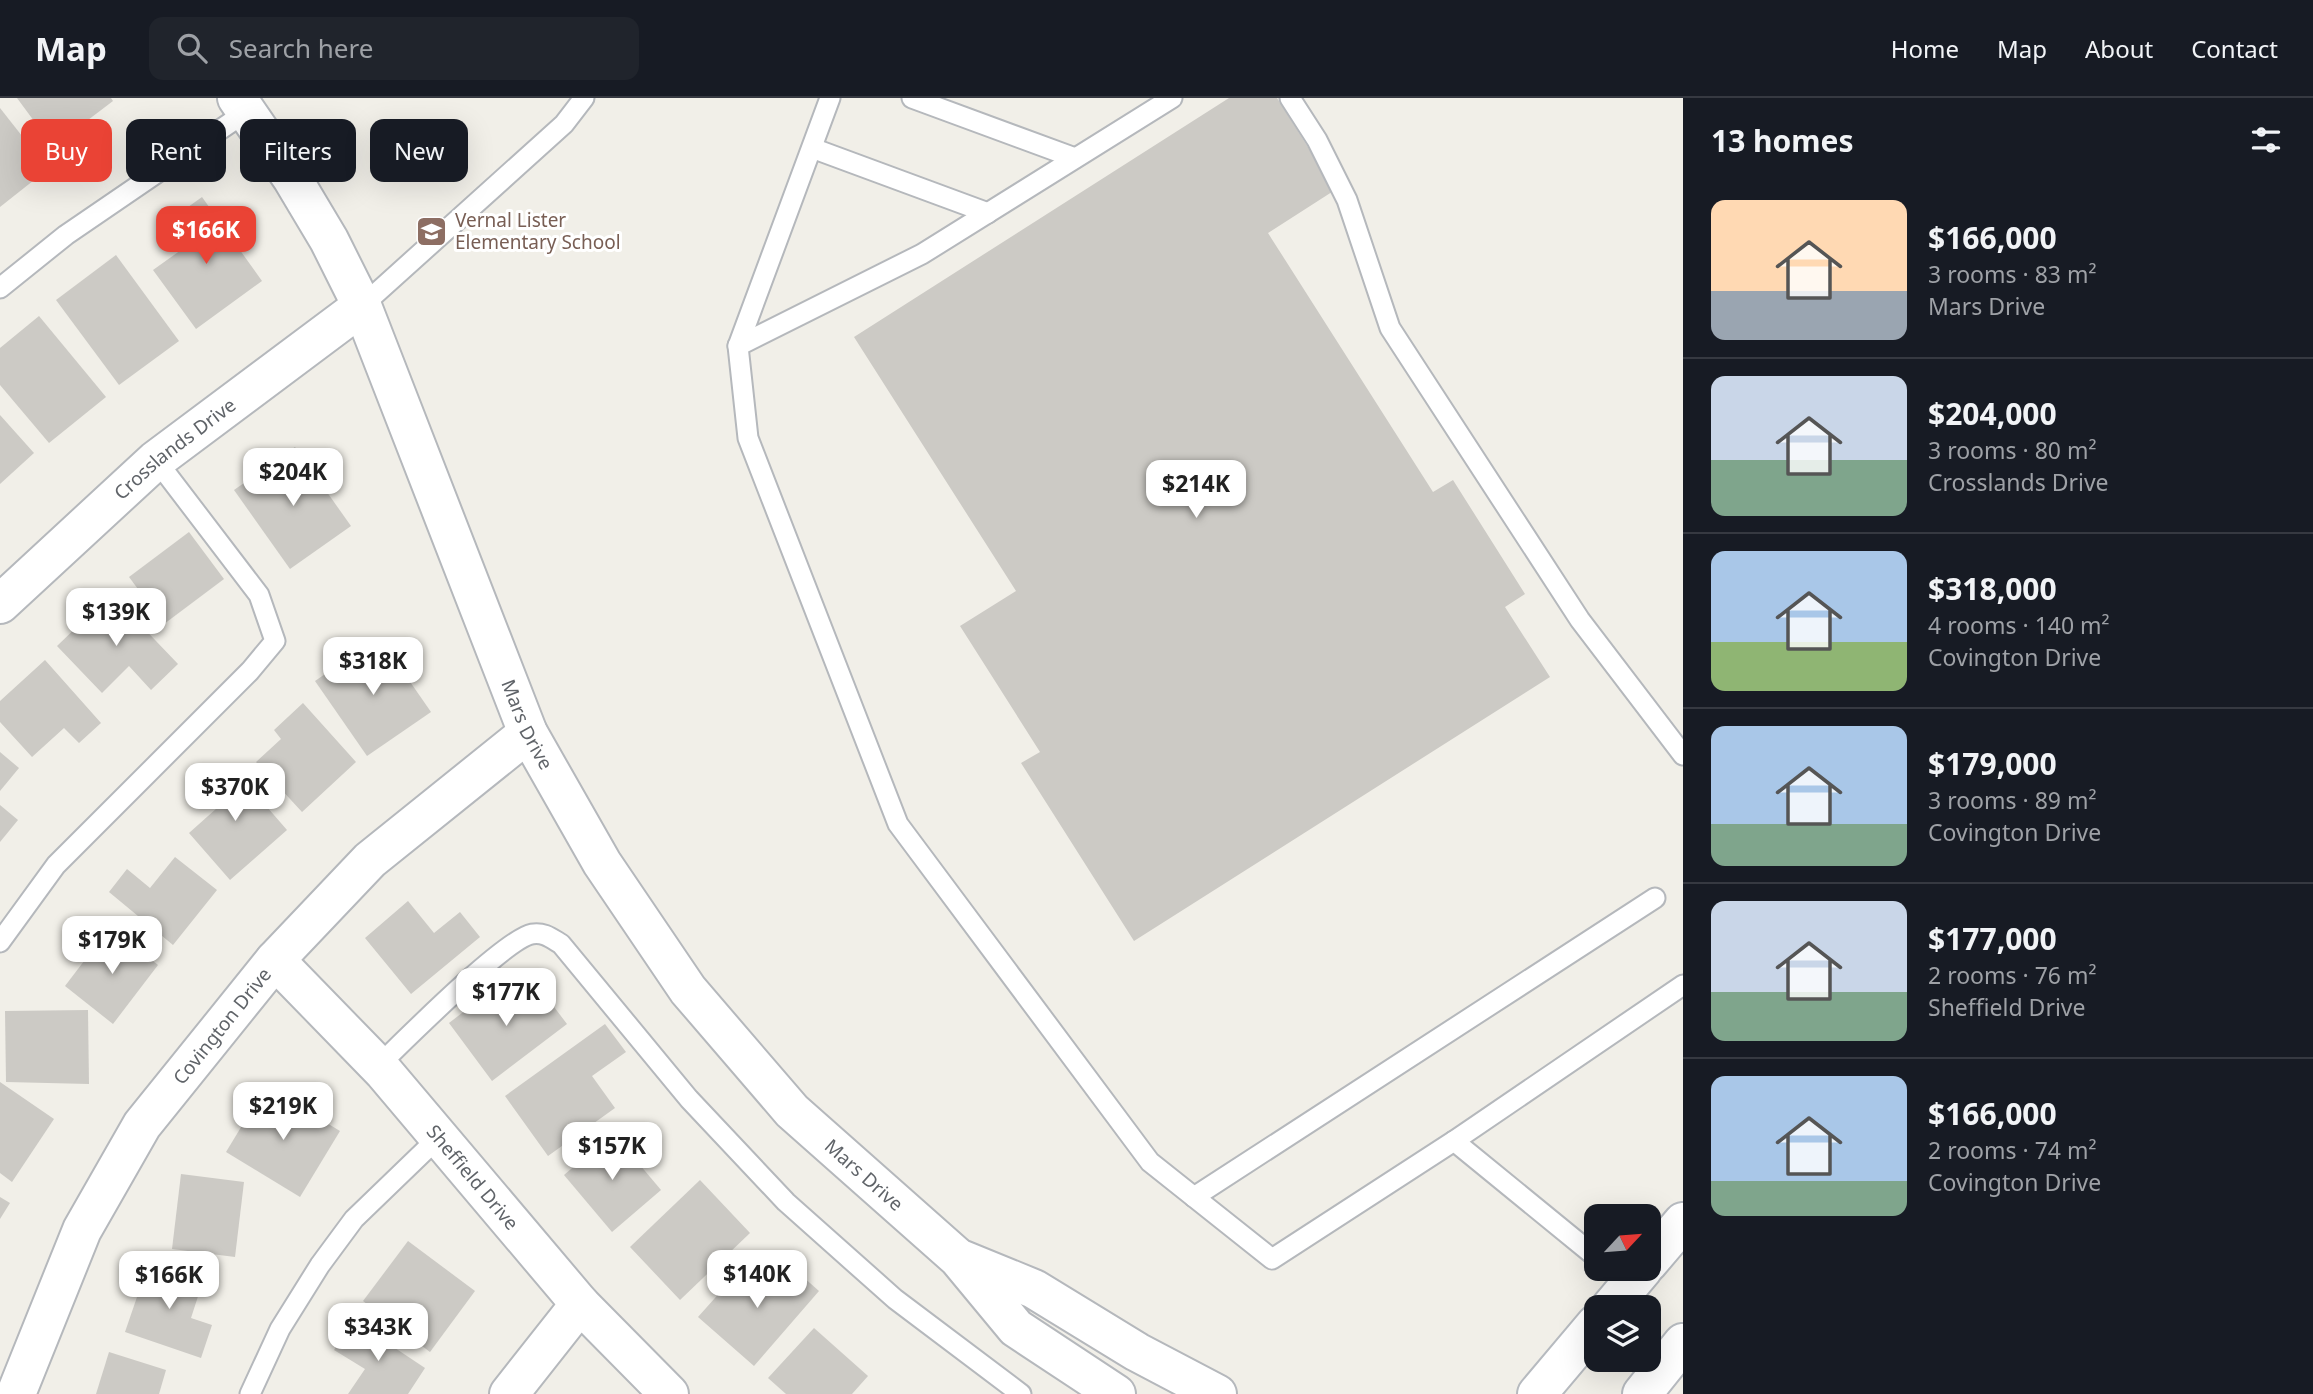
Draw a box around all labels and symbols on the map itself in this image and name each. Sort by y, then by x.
pin: $166K [157,206,255,266]
place label: Vernal Lister Elementary School [455,207,621,255]
school or university icon: Vernal Lister Elementary School [415,214,449,248]
street label: Crosslands Drive [108,392,241,505]
pin: $204K [244,448,342,508]
pin: $214K [1147,460,1245,520]
pin: $139K [67,588,165,648]
pin: $318K [324,638,422,697]
street label: Mars Drive [495,676,559,774]
pin: $370K [186,764,284,823]
pin: $179K [63,916,161,976]
street label: Covington Drive [167,962,277,1090]
pin: $177K [457,968,555,1028]
pin: $219K [234,1082,332,1142]
street label: Sheffield Drive [421,1119,525,1235]
pin: $157K [563,1122,661,1182]
street label: Mars Drive [819,1133,909,1217]
north arrow [1584,1204,1661,1281]
pin: $140K [708,1250,806,1310]
pin: $166K [120,1252,218,1311]
pin: $343K [329,1304,427,1363]

